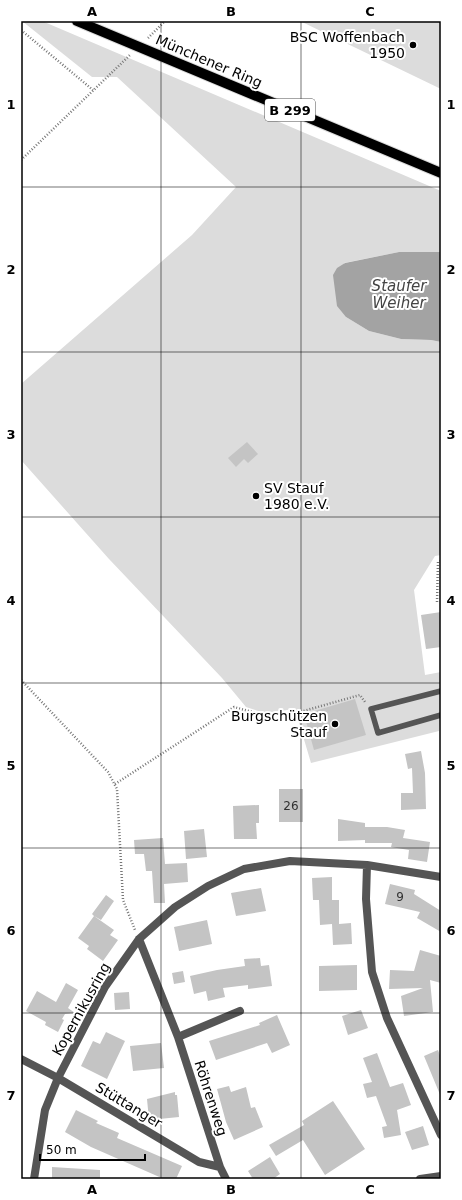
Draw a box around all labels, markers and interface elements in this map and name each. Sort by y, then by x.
text: A [87,4,97,19]
text: B [226,4,236,19]
text: C [365,4,375,19]
place label: BSC Woffenbach 1950 [290,29,405,61]
street label: Münchener Ring [153,31,265,91]
marker: BSC Woffenbach 1950 [408,40,418,50]
text: 1 [6,97,16,112]
text: 1 [446,97,456,112]
road number: B 299 [265,99,315,121]
text: 2 [6,262,16,277]
text: 2 [446,262,456,277]
water label: Staufer Weiher [372,277,427,312]
text: 3 [6,427,16,442]
text: 3 [446,427,456,442]
place label: SV Stauf 1980 e.V. [264,480,329,512]
marker: SV Stauf 1980 e.V. [251,491,261,501]
text: 4 [6,593,16,608]
text: 4 [446,593,456,608]
place label: Burgschützen Stauf [231,708,328,740]
marker: Burgschützen Stauf [330,719,340,729]
text: 5 [6,758,16,773]
text: 5 [446,758,456,773]
house number: 26 [283,799,299,813]
house number: 9 [396,890,404,904]
text: 6 [6,923,16,938]
text: 6 [446,923,456,938]
street label: Kopernikusring [49,960,113,1058]
street label: Röhrenweg [191,1058,231,1138]
street label: Stüttanger [93,1079,165,1131]
text: 7 [6,1088,16,1103]
text: 7 [446,1088,456,1103]
scale bar [40,1136,145,1162]
text: 50 m [46,1143,77,1157]
text: A [87,1182,97,1197]
text: B [226,1182,236,1197]
text: C [365,1182,375,1197]

